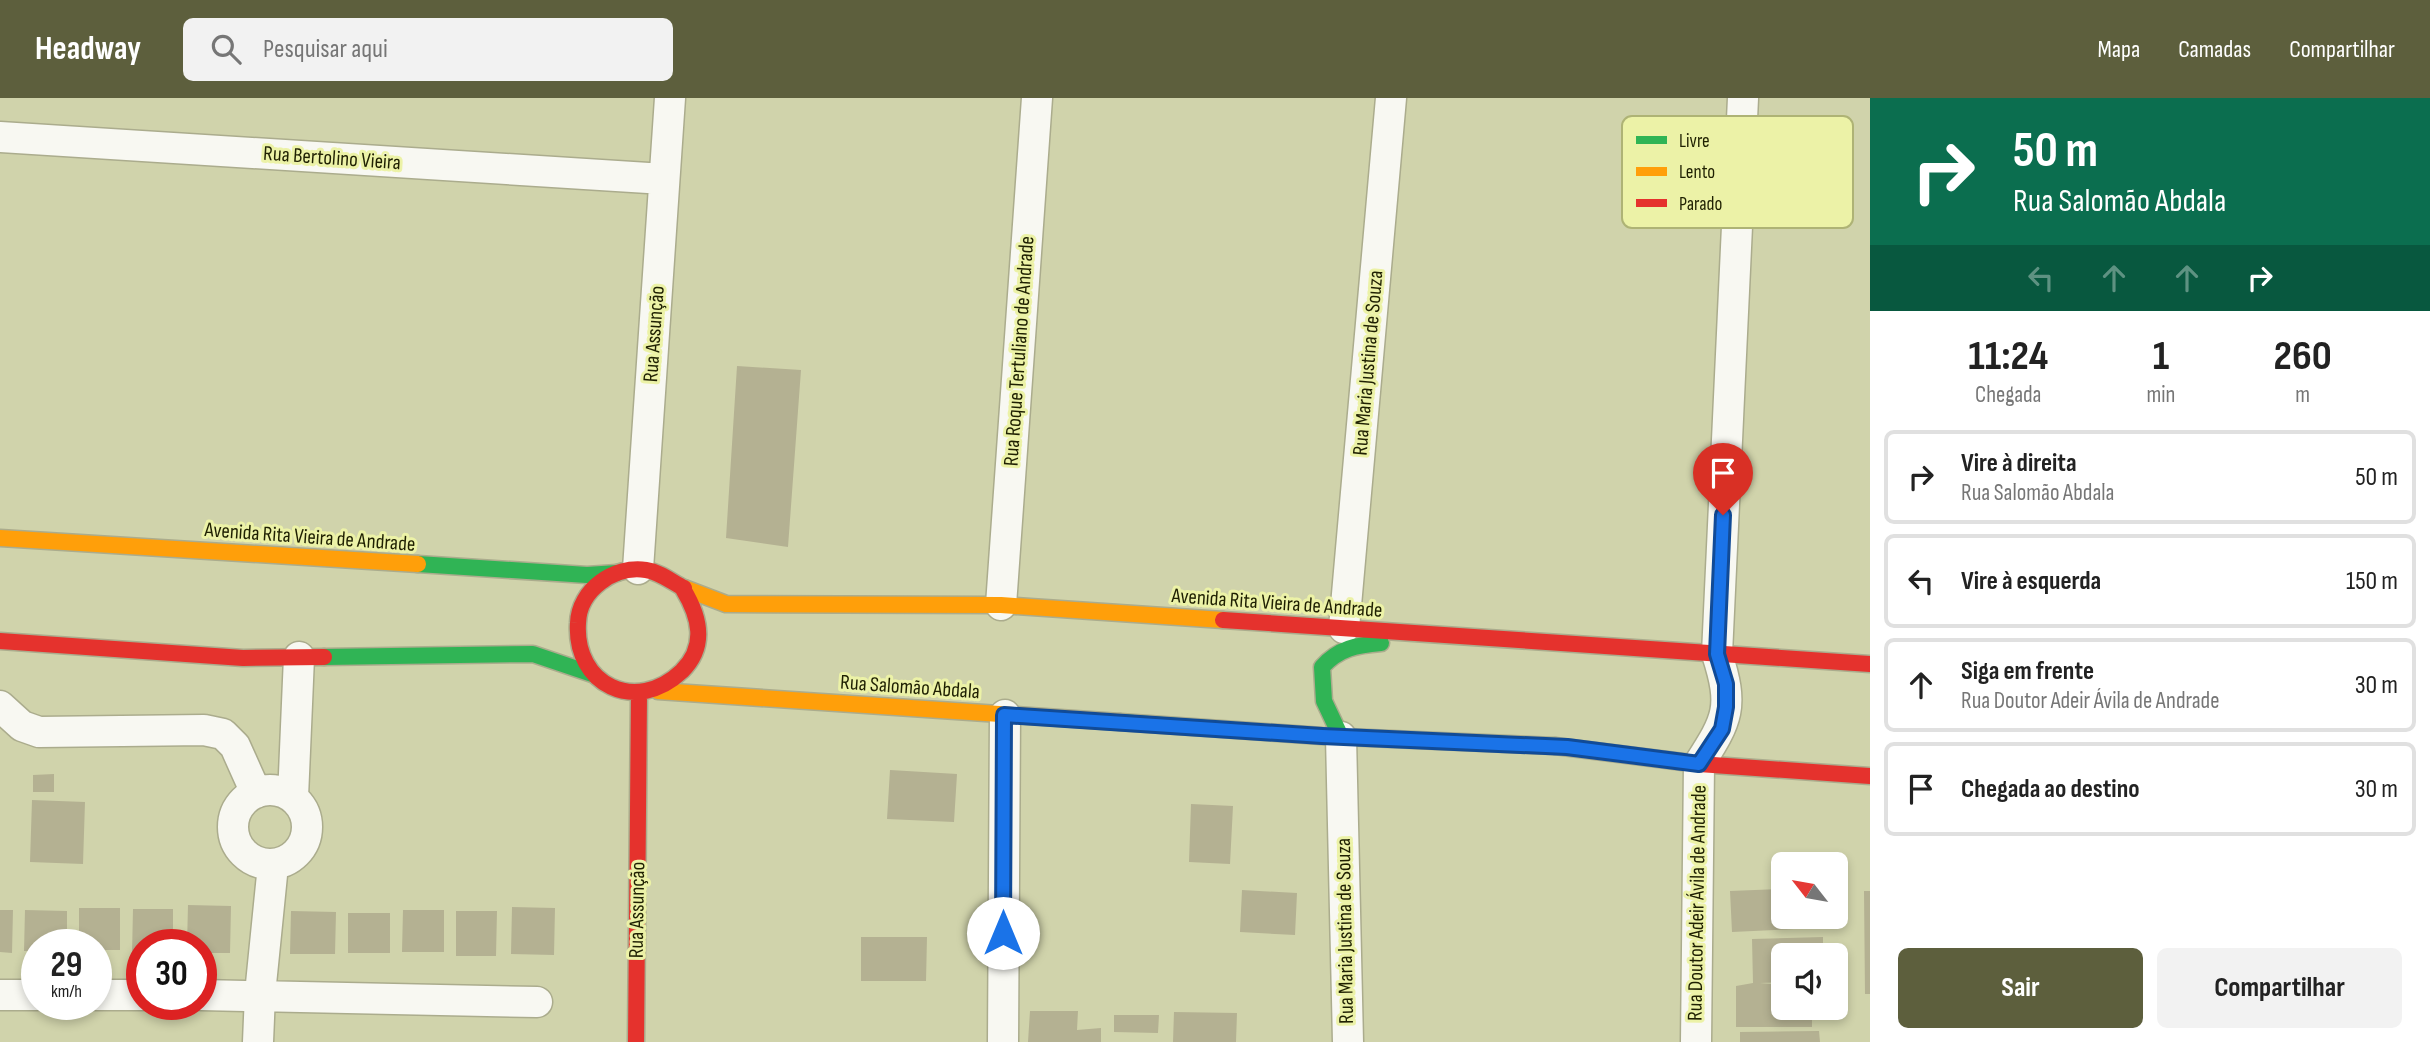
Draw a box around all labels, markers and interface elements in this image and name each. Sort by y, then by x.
search box [183,18,673,81]
text: Headway [35,29,141,69]
icon: search [207,30,245,68]
text: Pesquisar aqui [263,34,388,65]
text: Mapa [2098,35,2140,64]
text: Camadas [2178,35,2251,64]
text: Compartilhar [2289,35,2395,64]
legend [1622,116,1853,228]
text: 50 m [2013,122,2098,181]
icon: right [1898,126,1989,217]
text: Livre [1679,130,1710,153]
street label: Rua Bertolino Vieira [262,141,402,175]
text: Lento [1679,161,1715,184]
text: Rua Salomão Abdala [2013,182,2226,221]
text: Parado [1679,193,1722,216]
street label: Rua Roque Tertuliano de Andrade [998,235,1040,467]
icon: left [2022,259,2060,297]
icon: ahead [2095,259,2133,297]
icon: ahead [2168,259,2206,297]
icon: right [2241,259,2279,297]
street label: Rua Maria Justina de Souza [1347,269,1389,457]
street label: Rua Assunção [638,285,670,383]
text: 11:24 [1968,331,2048,382]
text: 1 [2153,331,2169,382]
text: 260 [2274,331,2332,382]
text: Chegada [1975,381,2041,409]
text: min [2146,381,2175,409]
text: m [2295,381,2310,409]
pin [1693,443,1753,515]
text: Vire à direita [1961,448,2077,479]
icon: arrive [1704,454,1742,492]
icon: right [1902,458,1940,496]
text: 50 m [2355,462,2398,493]
text: Rua Salomão Abdala [1961,479,2114,507]
street label: Avenida Rita Vieira de Andrade [203,517,416,557]
icon: left [1902,562,1940,600]
text: Vire à esquerda [1961,566,2101,597]
text: 150 m [2346,566,2398,597]
street label: Avenida Rita Vieira de Andrade [1170,583,1383,623]
text: Siga em frente [1961,656,2094,687]
icon: ahead [1902,666,1940,704]
street label: Rua Salomão Abdala [839,670,981,704]
text: 30 m [2355,670,2398,701]
text: Rua Doutor Adeir Ávila de Andrade [1961,687,2219,715]
icon: arrive [1902,770,1940,808]
text: Chegada ao destino [1961,774,2140,805]
text: 30 m [2355,774,2398,805]
street label: Rua Doutor Adeir Ávila de Andrade [1682,785,1712,1021]
street label: Rua Maria Justina de Souza [1331,838,1359,1024]
north arrow [1771,852,1848,929]
map controls [1771,852,1848,1020]
street label: Rua Assunção [624,862,650,958]
position arrow [966,896,1040,970]
speed limit sign: 30 [126,929,217,1020]
button: sound [1771,943,1848,1020]
text: 29 [51,944,82,987]
button: Sair [1898,948,2143,1028]
button: Compartilhar [2157,948,2402,1028]
text: km/h [51,981,82,1002]

